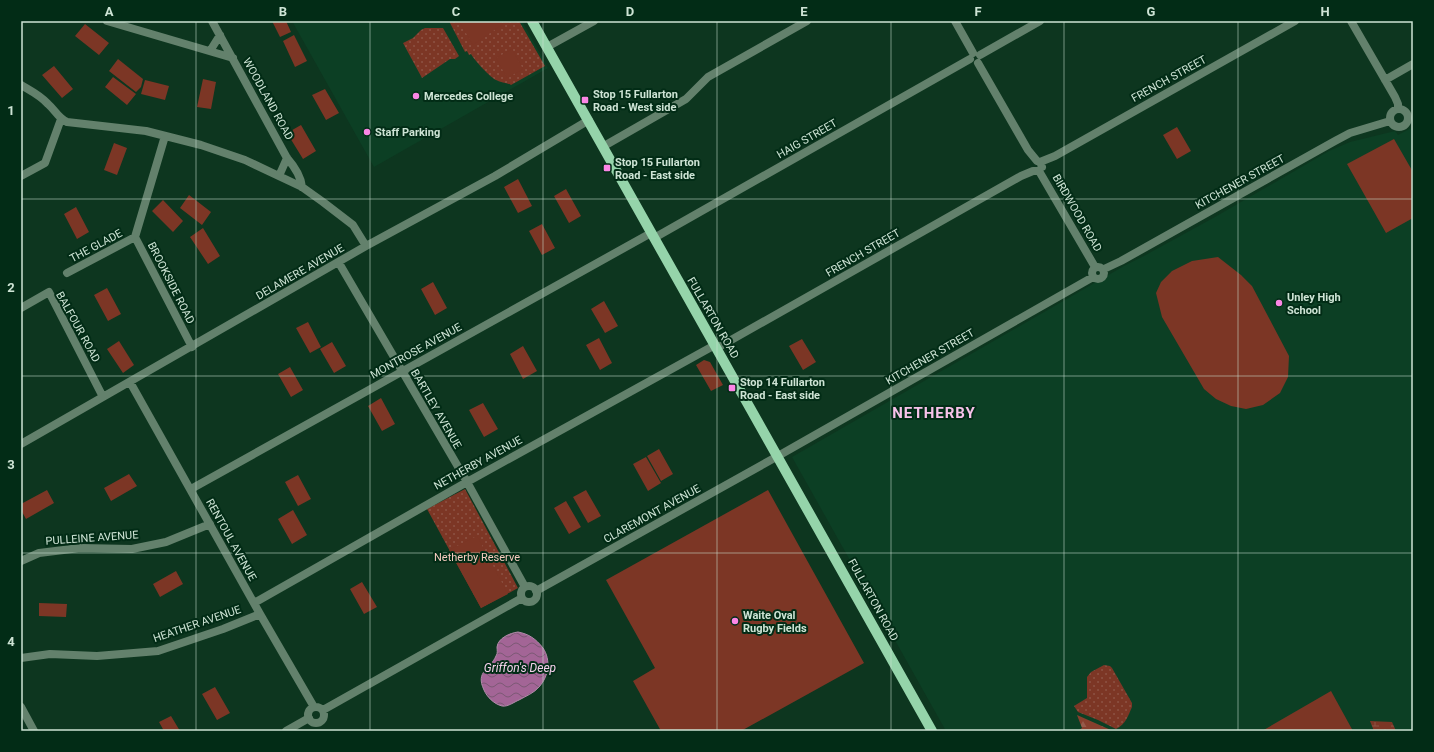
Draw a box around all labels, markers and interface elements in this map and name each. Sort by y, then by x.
text: A [105,4,114,19]
text: B [279,4,287,19]
text: C [452,4,461,19]
text: D [626,4,634,19]
text: E [800,4,808,19]
text: F [974,4,982,19]
text: G [1147,4,1156,19]
text: H [1320,4,1330,19]
street label: FRENCH STREET [1129,53,1209,105]
street label: WOODLAND ROAD [240,56,296,142]
place label: Stop 15 Fullarton Road - West side [593,88,678,114]
place label: Mercedes College [424,90,513,103]
marker: Mercedes College [411,91,421,101]
marker: Stop 15 Fullarton Road - West side [580,95,590,105]
text: 1 [7,103,15,118]
street label: HAIG STREET [775,116,840,161]
place label: Staff Parking [375,126,440,139]
marker: Staff Parking [362,127,372,137]
street label: KITCHENER STREET [1193,152,1287,212]
place label: Stop 15 Fullarton Road - East side [615,156,700,182]
marker: Stop 15 Fullarton Road - East side [602,163,612,173]
street label: BIRDWOOD ROAD [1050,172,1104,254]
street label: FRENCH STREET [823,226,903,280]
street label: THE GLADE [68,227,124,265]
street label: BROOKSIDE ROAD [145,240,197,326]
street label: DELAMERE AVENUE [254,241,346,303]
street label: FULLARTON ROAD [684,275,742,361]
text: 2 [7,280,15,295]
street label: BALFOUR ROAD [53,289,103,365]
place label: Unley High School [1287,291,1341,317]
marker: Unley High School [1274,298,1284,308]
street label: MONTROSE AVENUE [368,320,464,382]
street label: KITCHENER STREET [883,326,977,388]
street label: BARTLEY AVENUE [408,367,464,451]
place label: Stop 14 Fullarton Road - East side [740,376,825,402]
marker: Stop 14 Fullarton Road - East side [727,383,737,393]
district label: NETHERBY [892,404,976,422]
street label: NETHERBY AVENUE [432,433,524,493]
text: 3 [7,457,15,472]
street label: CLAREMONT AVENUE [601,482,703,546]
street label: RENTOUL AVENUE [203,497,259,583]
street label: PULLEINE AVENUE [45,528,139,548]
park label: Netherby Reserve [434,551,520,564]
street label: FULLARTON ROAD [845,557,901,643]
street label: HEATHER AVENUE [151,603,243,645]
place label: Waite Oval Rugby Fields [743,609,807,635]
marker: Waite Oval Rugby Fields [730,616,740,626]
text: 4 [7,634,15,649]
water label: Griffon's Deep [484,661,556,675]

